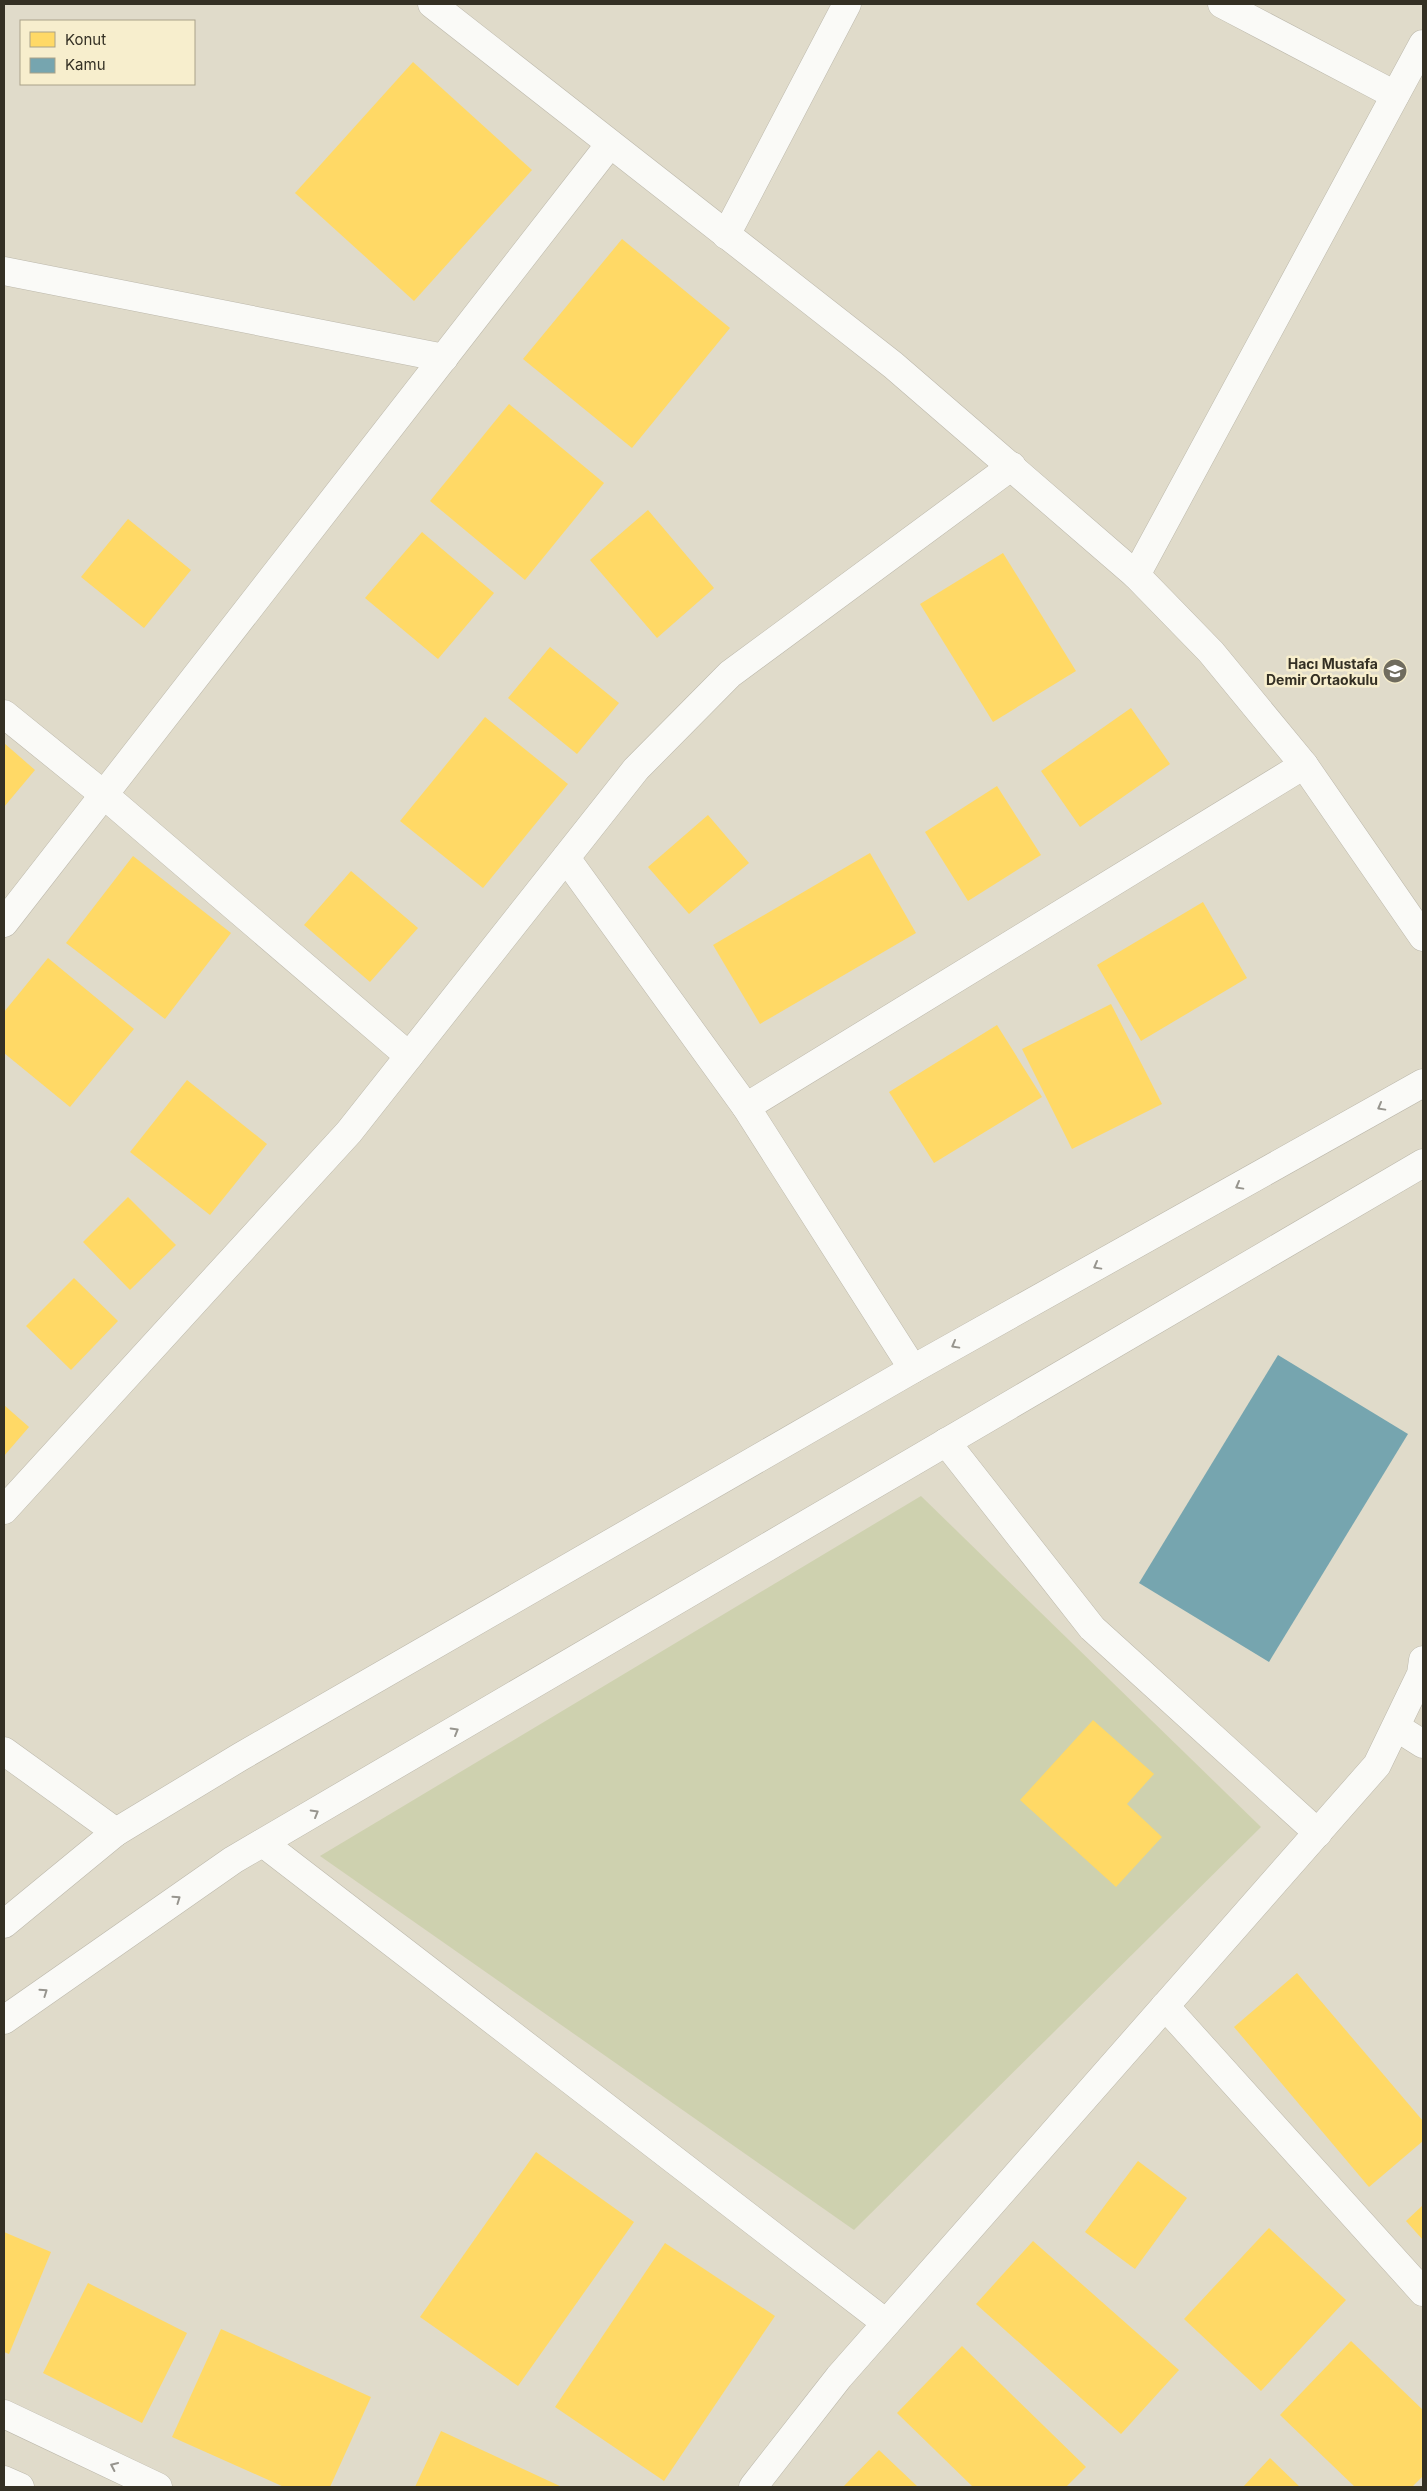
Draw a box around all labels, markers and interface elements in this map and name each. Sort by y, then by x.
legend [20,20,195,85]
text: Konut [65,30,106,49]
text: Kamu [65,55,106,74]
place label: Hacı Mustafa Demir Ortaokulu [1266,655,1378,688]
school or university icon: Hacı Mustafa Demir Ortaokulu [1382,658,1408,684]
one-way arrow [1377,1101,1386,1111]
one-way arrow [1235,1180,1244,1190]
one-way arrow [1094,1260,1103,1270]
one-way arrow [952,1339,961,1349]
one-way arrow [449,1727,458,1737]
one-way arrow [309,1809,318,1819]
one-way arrow [171,1896,181,1905]
one-way arrow [38,1989,48,1998]
one-way arrow [110,2462,119,2472]

